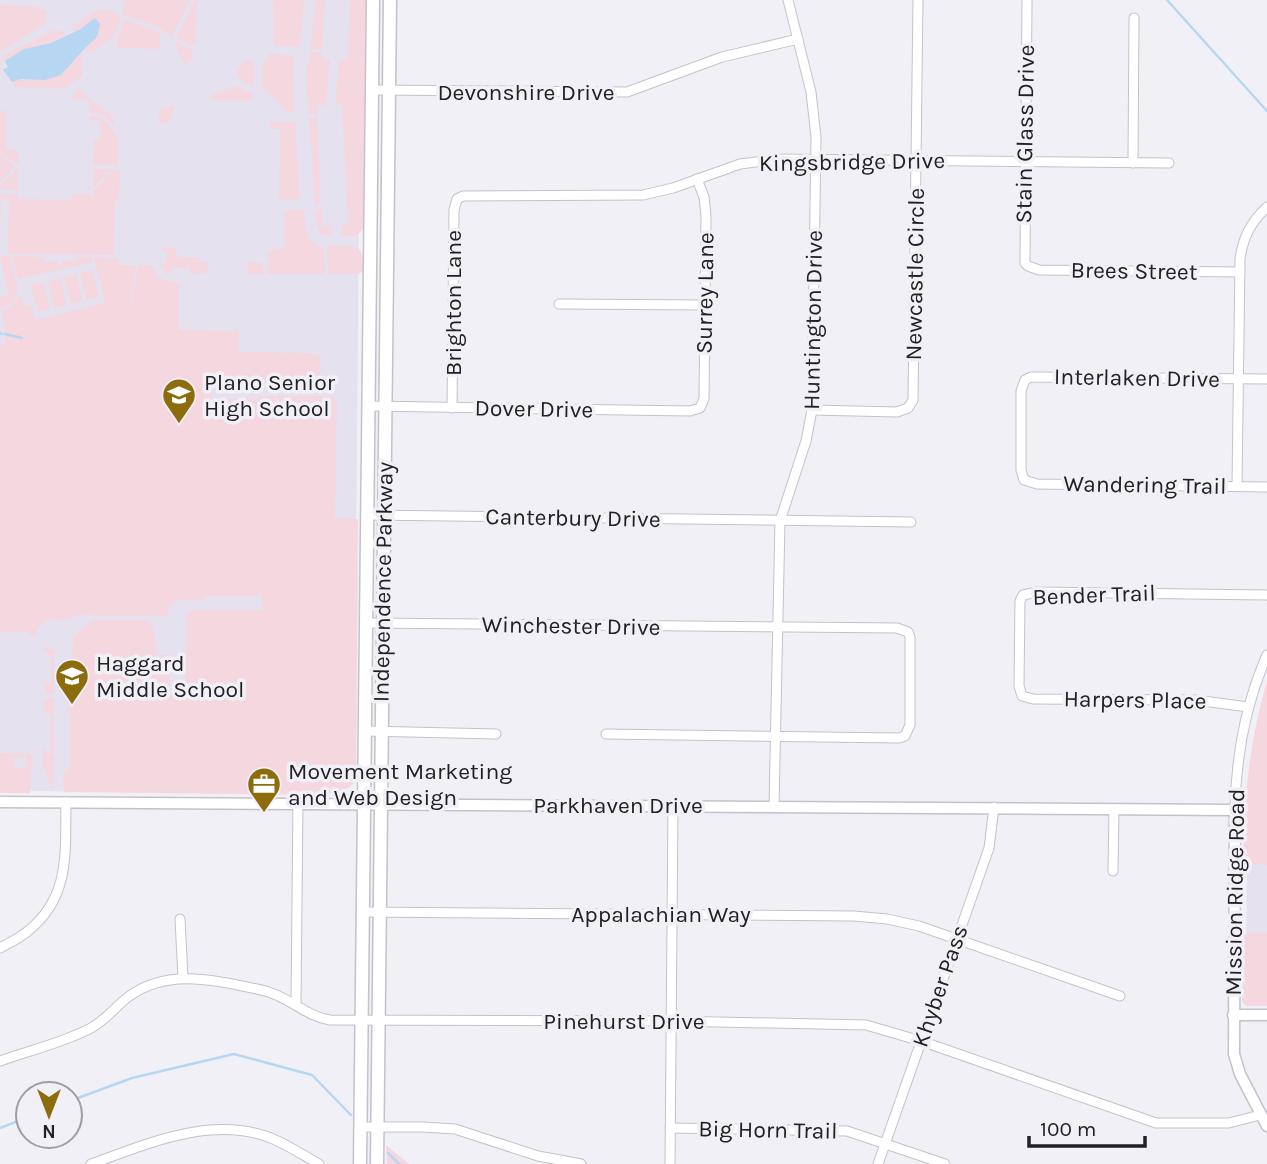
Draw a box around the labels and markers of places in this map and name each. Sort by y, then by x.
place label: Plano Senior High School [204,369,336,422]
school or university icon: Plano Senior High School [160,376,198,425]
place label: Haggard Middle School [96,650,245,703]
school or university icon: Haggard Middle School [53,657,91,706]
place label: Movement Marketing and Web Design [288,758,512,811]
office icon: Movement Marketing and Web Design [245,765,283,814]

